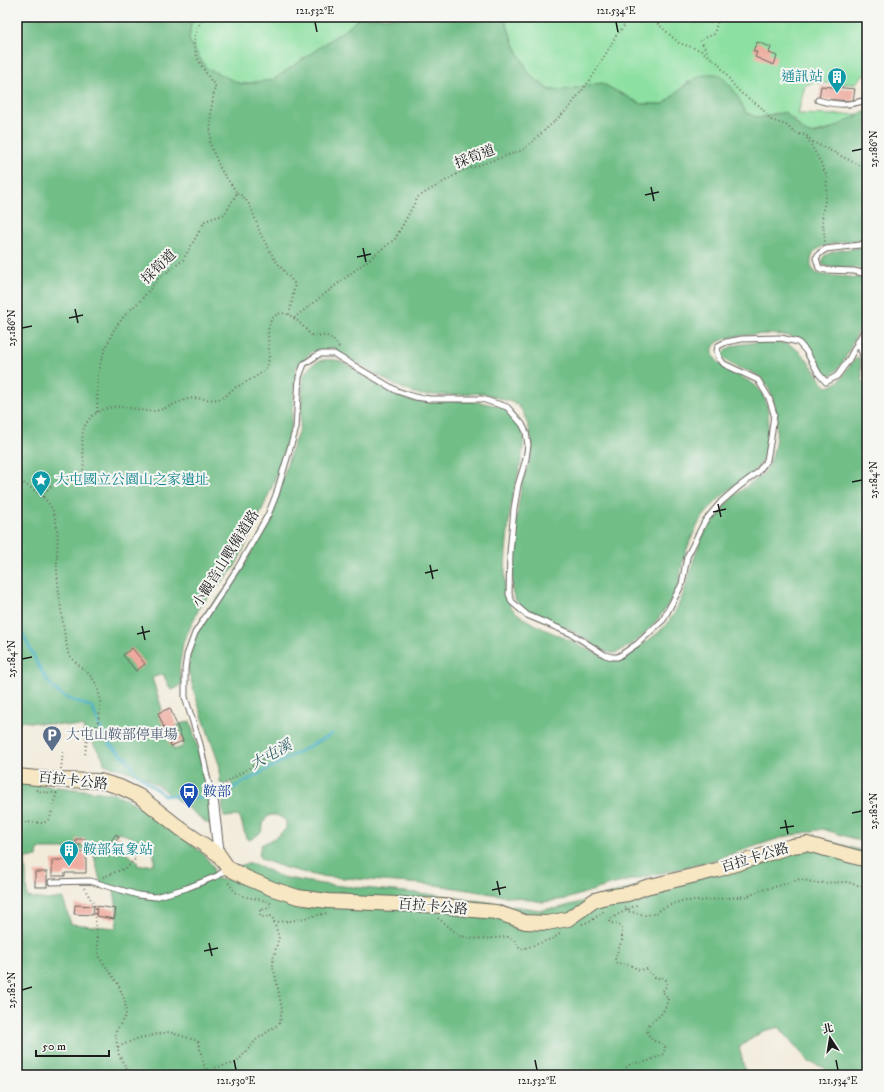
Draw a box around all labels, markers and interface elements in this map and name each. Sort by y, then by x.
text: 121.532°E [296,5,334,17]
text: 121.534°E [596,5,636,17]
building icon: 通訊站 [826,66,848,94]
place label: 通訊站 [781,68,823,86]
text: 25.186°N [868,130,880,168]
street label: 採筍道 [452,141,498,173]
street label: 採筍道 [138,246,180,288]
text: 25.186°N [6,309,18,347]
text: 25.184°N [868,461,880,499]
place icon: 大屯國立公園山之家遺址 [30,469,52,497]
place label: 大屯國立公園山之家遺址 [55,471,209,489]
street label: 小觀音山戰備道路 [189,507,263,611]
text: 25.184°N [6,640,18,678]
parking icon: 大屯山鞍部停車場 [41,724,63,752]
place label: 大屯山鞍部停車場 [66,726,178,744]
water label: 大屯溪 [247,735,297,774]
street label: 百拉卡公路 [37,768,109,794]
bus stop icon: 鞍部 [178,781,200,809]
place label: 鞍部 [203,783,231,801]
text: 25.182°N [868,793,880,829]
building icon: 鞍部氣象站 [58,839,80,867]
street label: 百拉卡公路 [719,839,791,877]
place label: 鞍部氣象站 [83,841,153,859]
street label: 百拉卡公路 [397,895,469,919]
text: 25.182°N [6,972,18,1008]
north arrow [810,1018,850,1058]
text: 北 [821,1021,835,1037]
scale bar [36,1032,109,1058]
text: 50 m [42,1039,66,1054]
text: 121.530°E [217,1075,255,1087]
text: 121.532°E [518,1075,556,1087]
text: 121.534°E [818,1075,858,1087]

